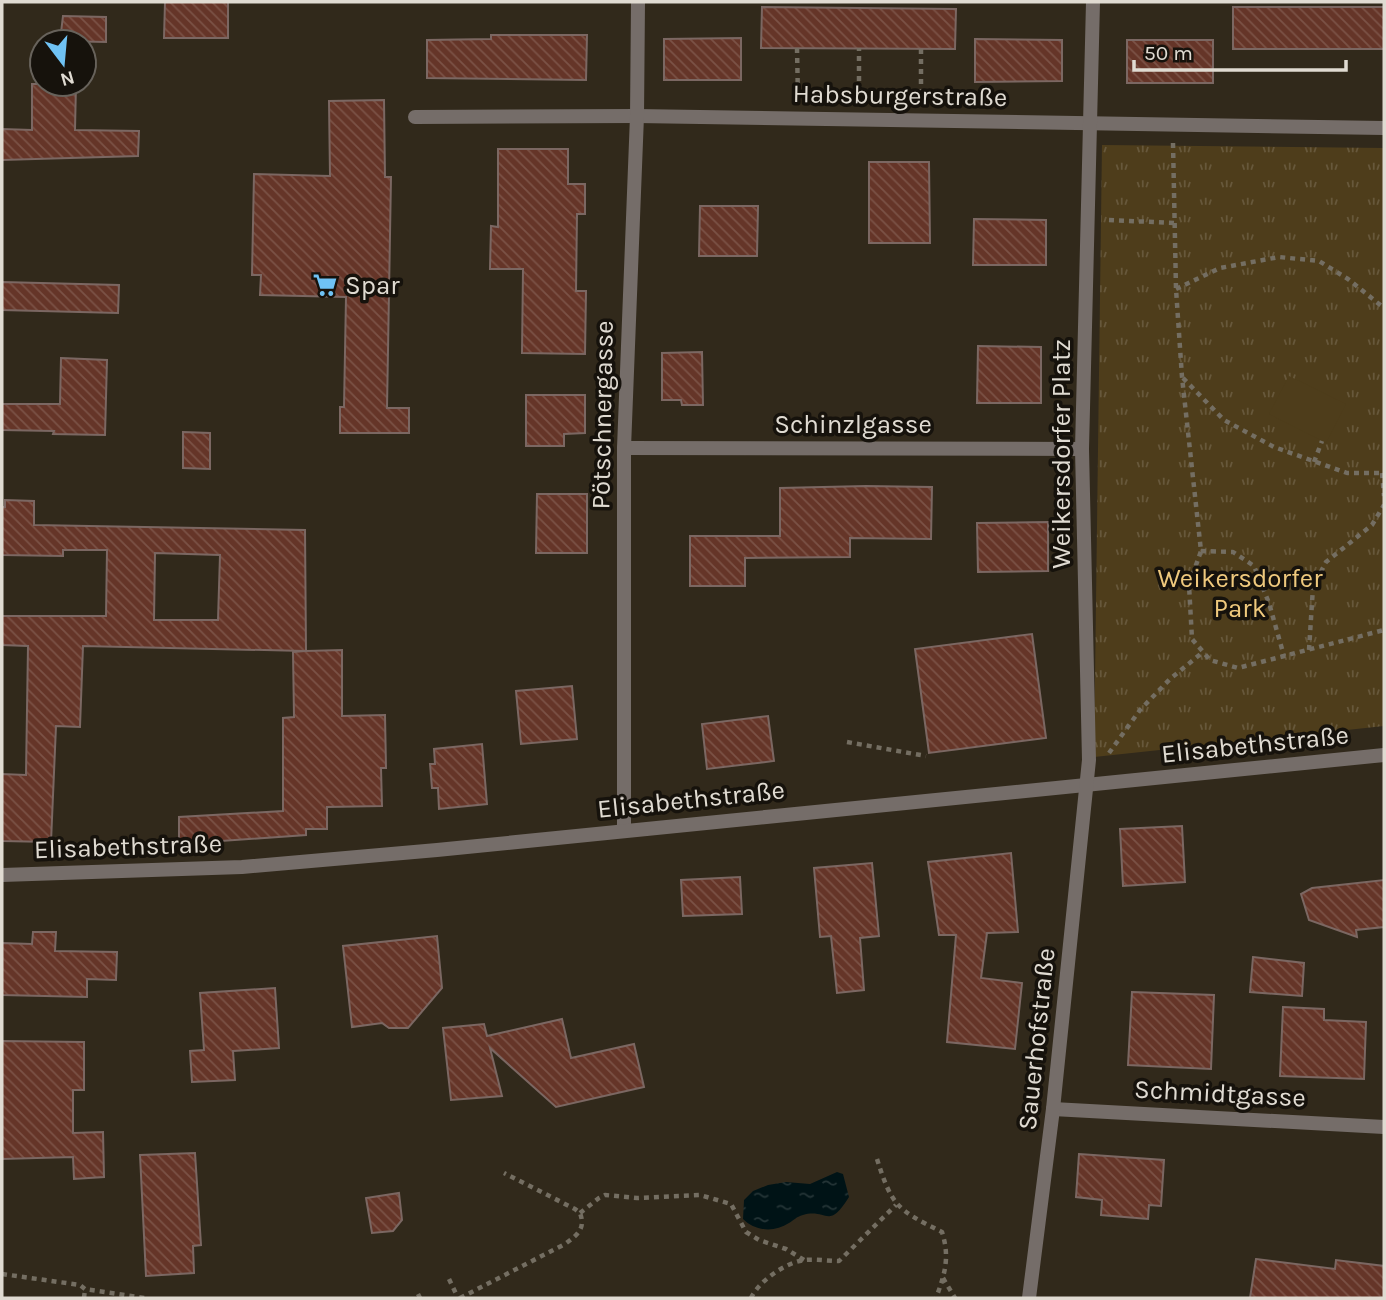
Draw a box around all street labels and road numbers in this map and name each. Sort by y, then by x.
street label: Habsburgerstraße [792,78,1008,113]
street label: Pötschnergasse [585,320,620,510]
street label: Weikersdorfer Platz [1046,339,1077,569]
street label: Schinzlgasse [774,409,932,440]
street label: Elisabethstraße [1160,719,1350,770]
street label: Elisabethstraße [596,774,786,825]
street label: Elisabethstraße [33,828,223,865]
street label: Sauerhofstraße [1012,946,1061,1132]
street label: Schmidtgasse [1133,1074,1307,1113]

